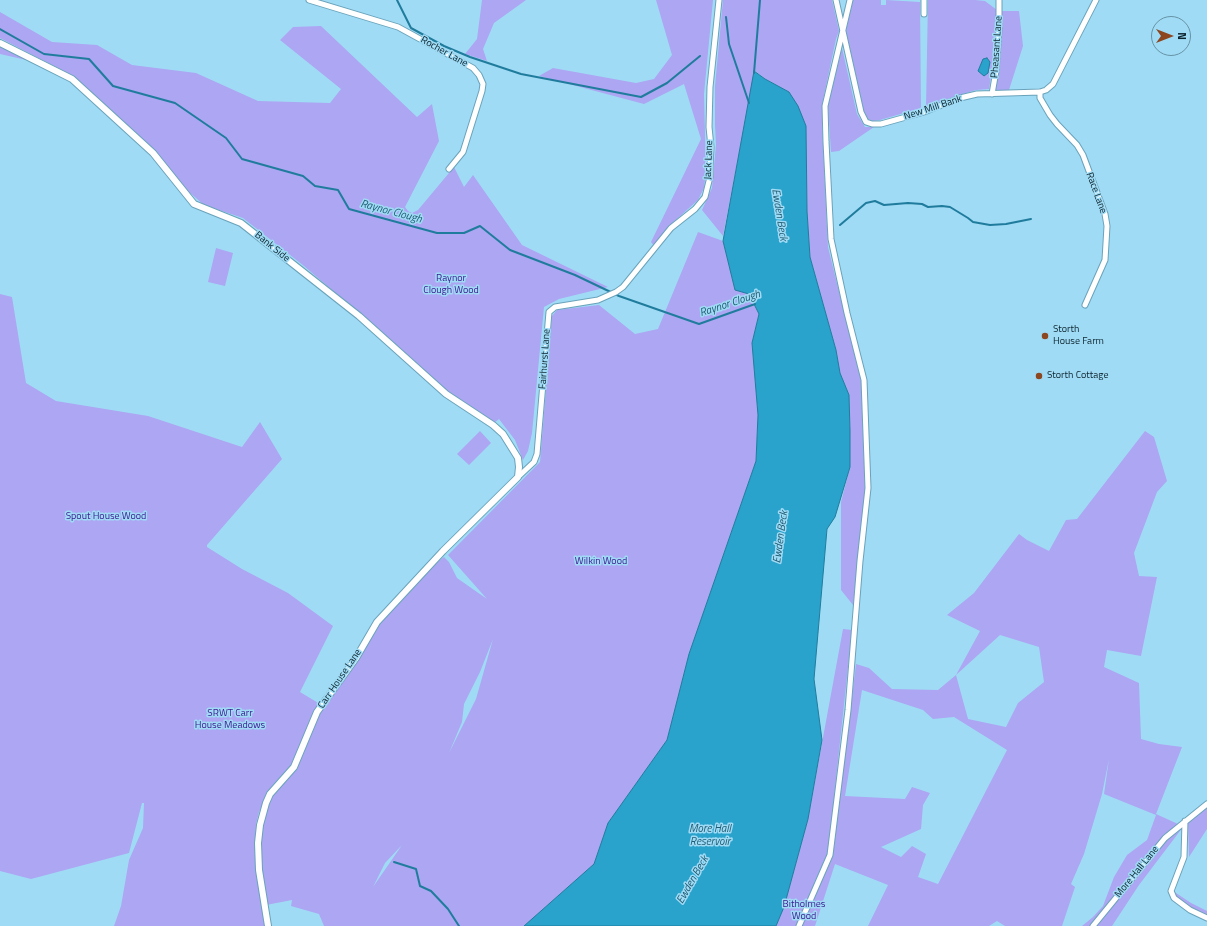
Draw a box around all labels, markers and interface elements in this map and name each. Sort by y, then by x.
street label: Pheasant Lane [989,16,1005,78]
north arrow [1151,16,1191,56]
text: N [1174,32,1190,40]
street label: Rocher Lane [418,34,470,70]
street label: New Mill Bank [902,93,964,123]
street label: Jack Lane [702,140,716,180]
street label: Race Lane [1083,171,1109,215]
water label: Ewden Beck [768,188,790,242]
water label: Raynor Clough [359,197,423,227]
street label: Bank Side [252,229,292,265]
park label: Raynor Clough Wood [423,273,479,296]
water label: Raynor Clough [698,288,762,320]
place label: Storth House Farm [1053,324,1104,348]
street label: Fairhurst Lane [537,328,553,390]
marker: Storth House Farm [1040,331,1050,341]
place label: Storth Cottage [1047,370,1108,382]
marker: Storth Cottage [1034,371,1044,381]
water label: Ewden Beck [771,510,791,564]
park label: Spout House Wood [66,511,146,523]
park label: Wilkin Wood [575,556,627,568]
street label: Carr House Lane [316,647,364,711]
park label: SRWT Carr House Meadows [195,708,265,732]
water label: More Hall Reservoir [689,822,731,848]
street label: More Hall Lane [1113,844,1161,900]
water label: Ewden Beck [674,854,712,906]
park label: Bitholmes Wood [783,899,825,922]

